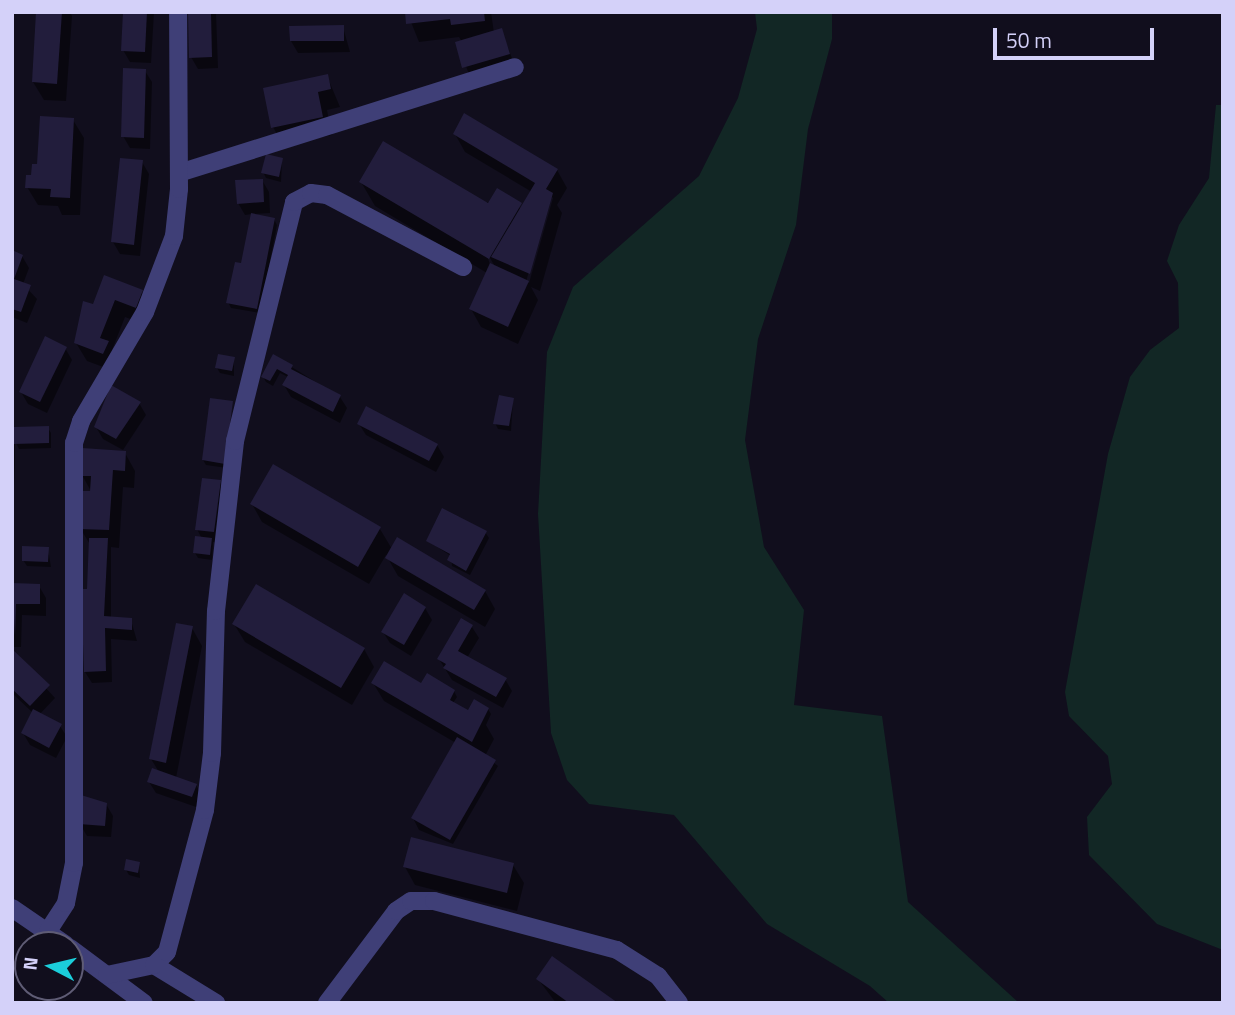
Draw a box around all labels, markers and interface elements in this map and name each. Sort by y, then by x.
scale bar [997,14,1158,58]
text: 50 m [1006,24,1052,56]
north arrow [14,931,84,1001]
text: N [14,955,45,972]

